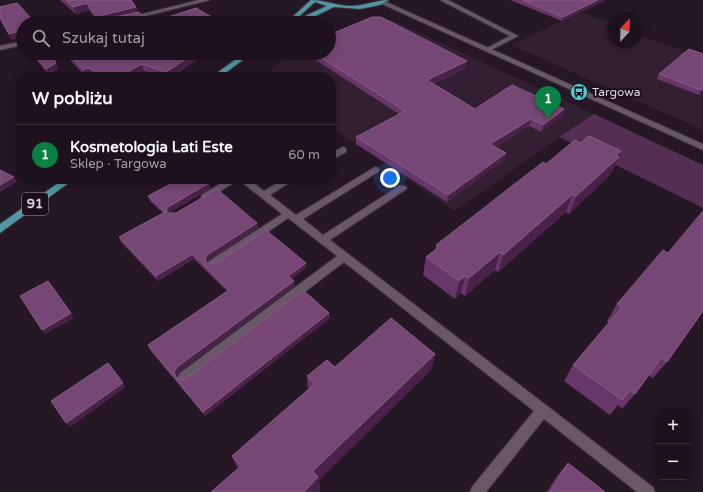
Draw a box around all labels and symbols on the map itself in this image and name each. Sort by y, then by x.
north arrow [607,12,643,48]
bus stop icon: Targowa [569,82,589,102]
place label: Targowa [592,85,640,99]
pin: 1 [535,86,561,119]
your location [380,168,400,188]
road number: 91 [22,193,48,215]

